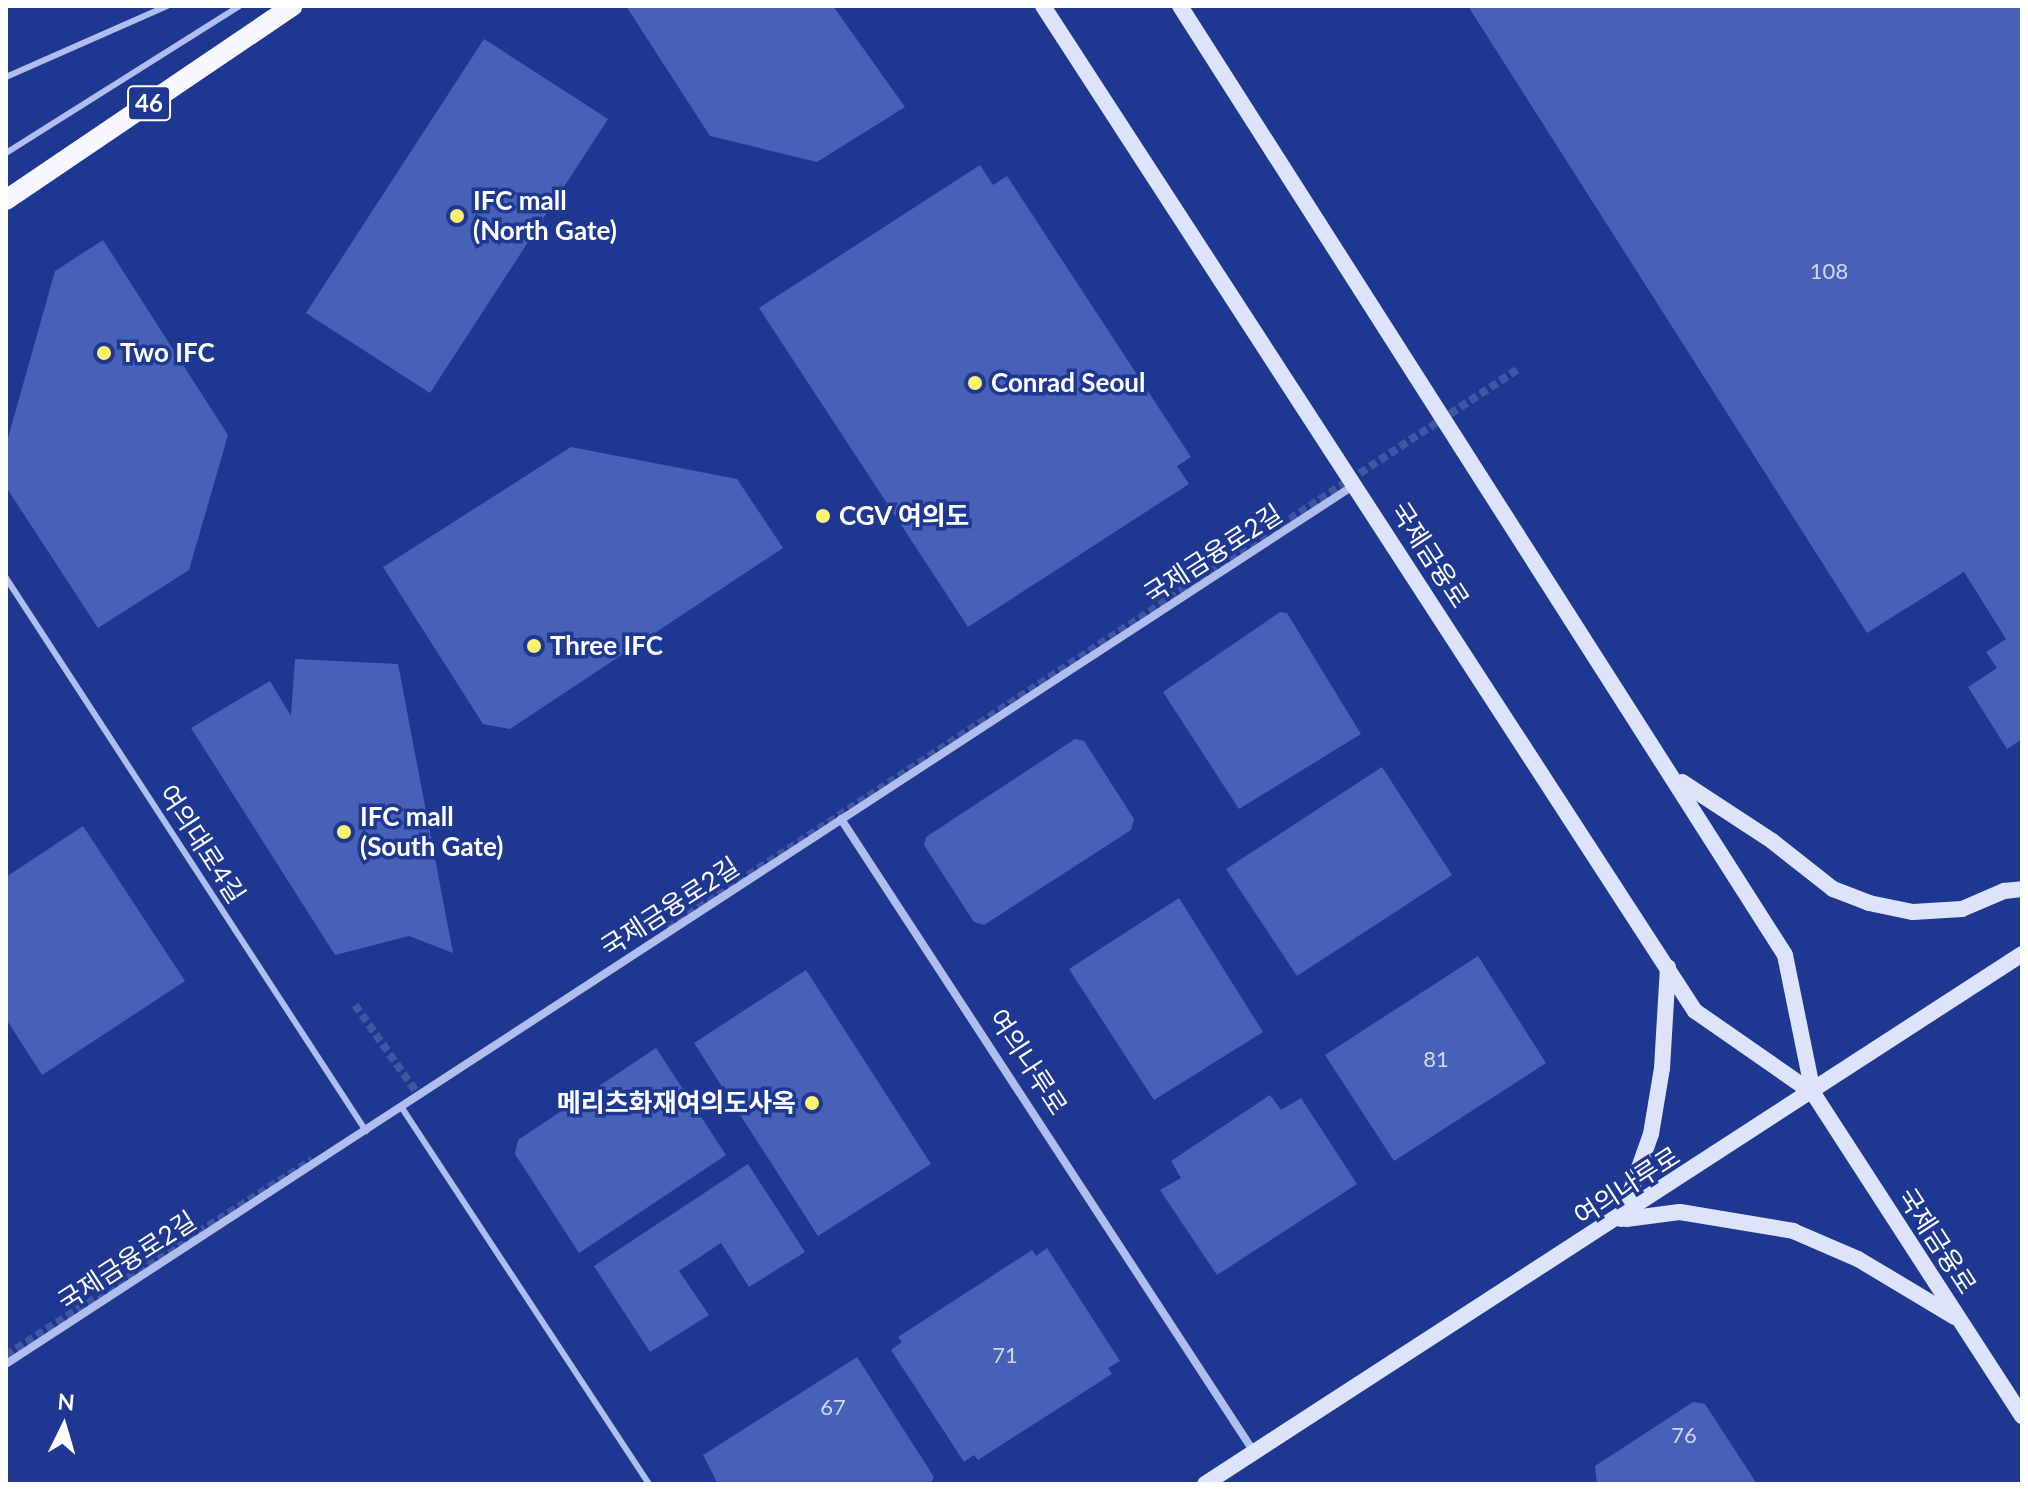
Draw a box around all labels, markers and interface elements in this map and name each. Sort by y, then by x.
road number: 46 [127,83,171,123]
place label: IFC mall (North Gate) [473,185,617,246]
marker: IFC mall (North Gate) [448,207,466,225]
house number: 108 [1810,258,1848,284]
place label: Two IFC [120,337,215,369]
marker: Two IFC [95,344,113,362]
place label: Conrad Seoul [991,367,1145,399]
marker: Conrad Seoul [966,374,984,392]
street label: 국제금융로 [1384,496,1476,614]
street label: 국제금융로2길 [1138,498,1288,610]
place label: CGV 여의도 [839,500,970,532]
marker: CGV 여의도 [814,507,832,525]
place label: Three IFC [550,630,663,662]
marker: Three IFC [525,637,543,655]
street label: 여의대로4길 [152,779,252,909]
place label: IFC mall (South Gate) [360,801,503,862]
marker: IFC mall (South Gate) [335,823,353,841]
street label: 국제금융로2길 [595,851,745,963]
street label: 여의나루로 [982,1003,1074,1121]
house number: 81 [1423,1046,1449,1072]
place label: 메리츠화재여의도사옥 [557,1087,796,1119]
marker: 메리츠화재여의도사옥 [803,1094,821,1112]
street label: 여의나루로 [1568,1140,1686,1232]
street label: 국제금융로 [1891,1182,1983,1300]
street label: 국제금융로2길 [52,1205,202,1317]
house number: 71 [992,1342,1018,1368]
north arrow [24,1386,104,1466]
text: N [57,1387,76,1416]
house number: 67 [820,1394,846,1420]
house number: 76 [1671,1422,1697,1448]

